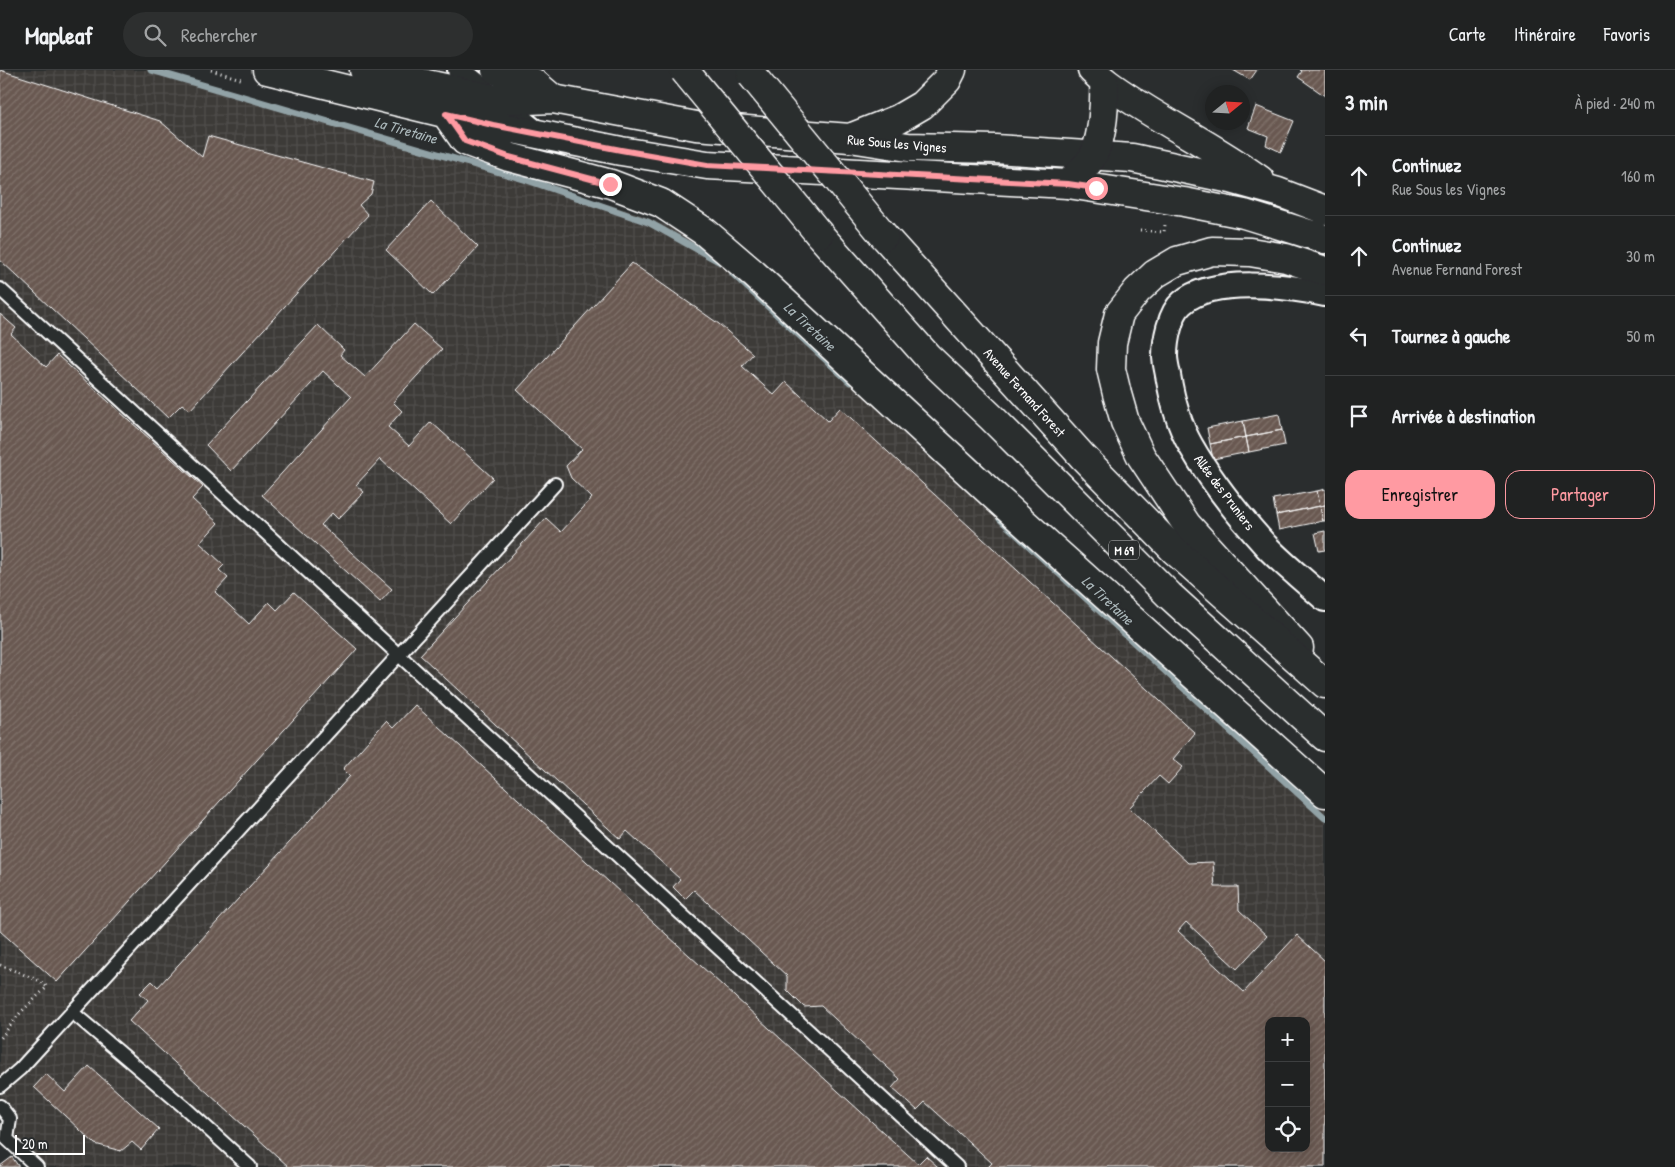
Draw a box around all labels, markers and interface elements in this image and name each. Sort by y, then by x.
search box [123,12,473,57]
text: Mapleaf [25,19,93,51]
icon: search [141,21,169,49]
text: Rechercher [181,22,258,48]
text: Carte [1449,22,1486,47]
text: Itinéraire [1514,22,1576,47]
text: Favoris [1604,22,1650,47]
north arrow [1205,85,1250,130]
text: 3 min [1345,88,1388,117]
text: À pied · 240 m [1575,92,1655,114]
water label: La Tiretaine [372,111,441,149]
street label: Rue Sous les Vignes [847,129,947,158]
text: Continuez [1392,152,1461,178]
icon: ahead [1345,162,1373,190]
text: 160 m [1621,165,1655,187]
route end [599,173,622,196]
route start [1085,177,1108,200]
text: Rue Sous les Vignes [1392,178,1506,200]
text: Continuez [1392,232,1461,258]
icon: ahead [1345,242,1373,270]
text: 30 m [1626,245,1655,267]
text: Avenue Fernand Forest [1392,258,1522,280]
water label: La Tiretaine [779,296,841,356]
icon: left [1345,322,1373,350]
text: Tournez à gauche [1392,323,1510,349]
text: 50 m [1627,325,1655,347]
street label: Avenue Fernand Forest [980,343,1070,441]
icon: arrive [1345,402,1373,430]
text: Arrivée à destination [1392,403,1535,429]
street label: Allée des Pruniers [1190,450,1260,534]
button: Enregistrer [1345,470,1495,519]
button: Partager [1505,470,1655,519]
road number: M 69 [1109,540,1139,560]
water label: La Tiretaine [1077,570,1139,630]
map controls [1265,1017,1310,1152]
button: + [1265,1017,1310,1062]
button: − [1265,1062,1310,1107]
button: locate [1265,1107,1310,1152]
scale bar [15,1132,85,1155]
text: 20 m [22,1134,48,1153]

